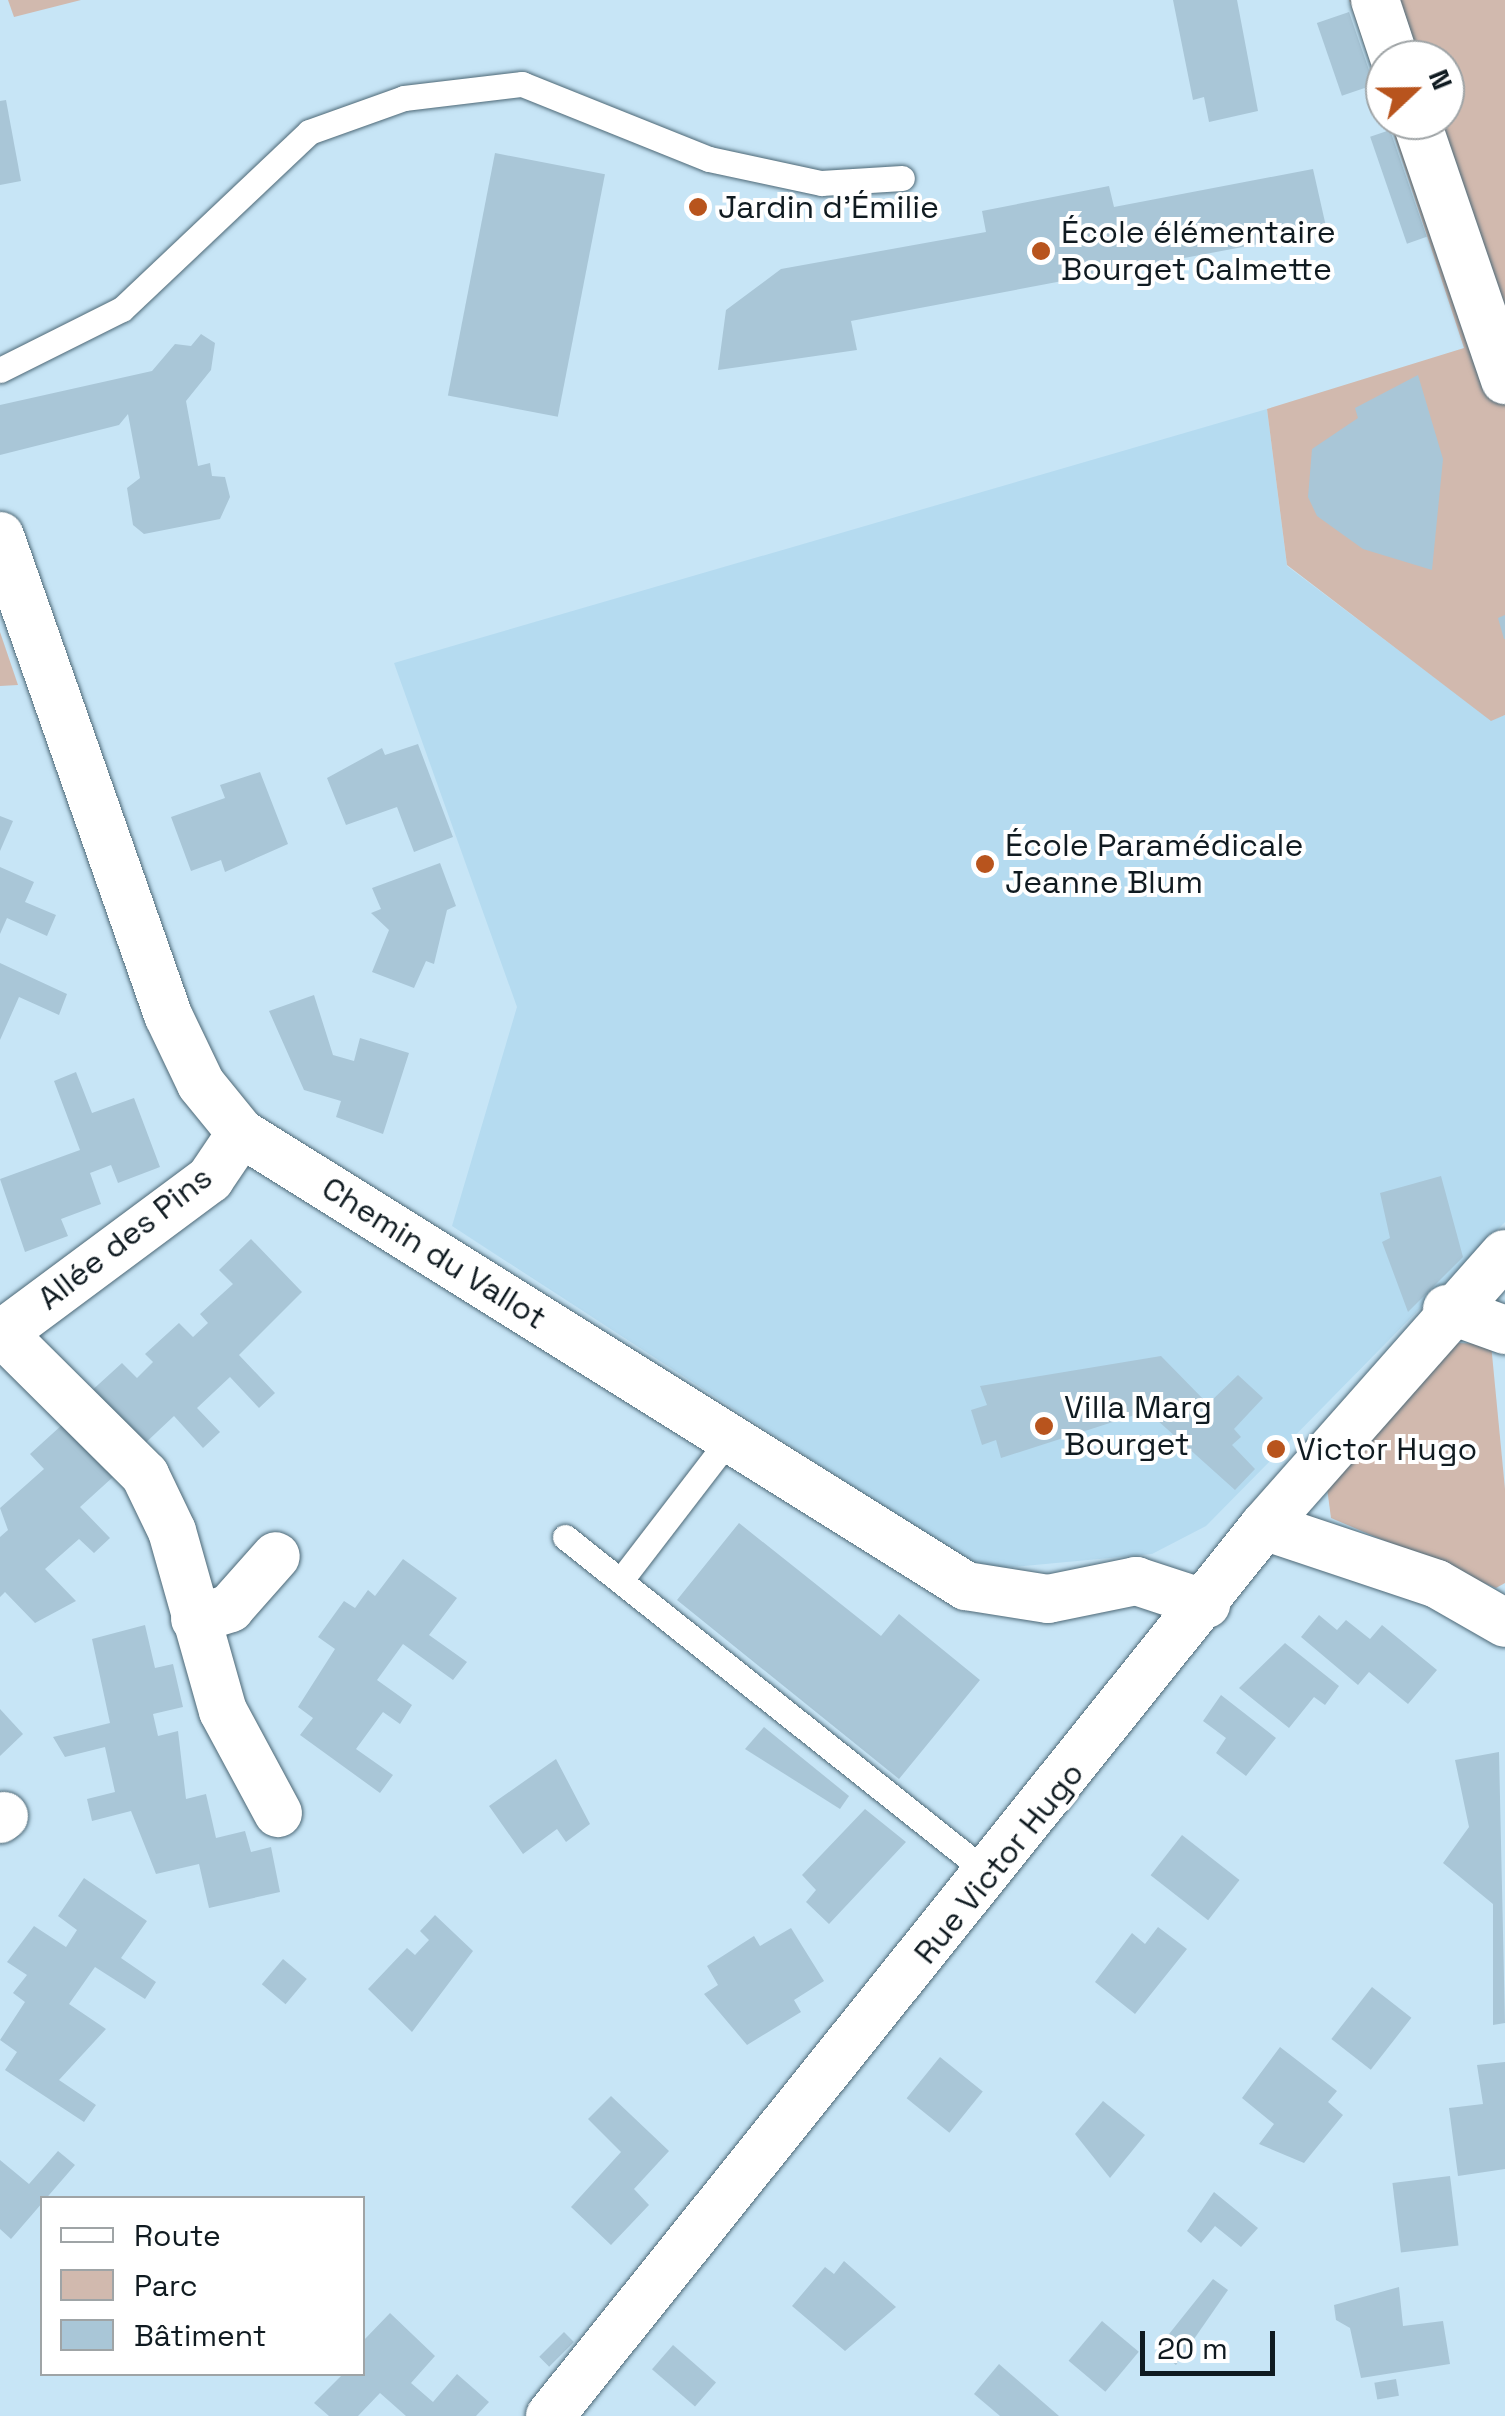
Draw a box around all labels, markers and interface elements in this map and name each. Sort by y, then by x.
north arrow [1365,40,1465,140]
text: N [1421,64,1461,95]
place label: Jardin d'Émilie [718,188,939,226]
marker: Jardin d'Émilie [687,196,709,218]
place label: École élémentaire Bourget Calmette [1061,214,1336,289]
marker: École élémentaire Bourget Calmette [1030,240,1052,262]
place label: École Paramédicale Jeanne Blum [1005,827,1303,902]
marker: École Paramédicale Jeanne Blum [974,853,996,875]
street label: Allée des Pins [30,1158,220,1318]
street label: Chemin du Vallot [315,1169,553,1337]
place label: Villa Marg Bourget [1064,1389,1212,1464]
marker: Villa Marg Bourget [1033,1415,1055,1437]
place label: Victor Hugo [1296,1430,1477,1468]
marker: Victor Hugo [1265,1438,1287,1460]
street label: Rue Victor Hugo [906,1754,1092,1972]
legend [40,2196,365,2376]
text: Route [134,2216,221,2255]
text: Parc [134,2266,198,2305]
scale bar [1145,2311,1280,2373]
text: Bâtiment [134,2316,267,2355]
text: 20 m [1157,2329,1228,2368]

